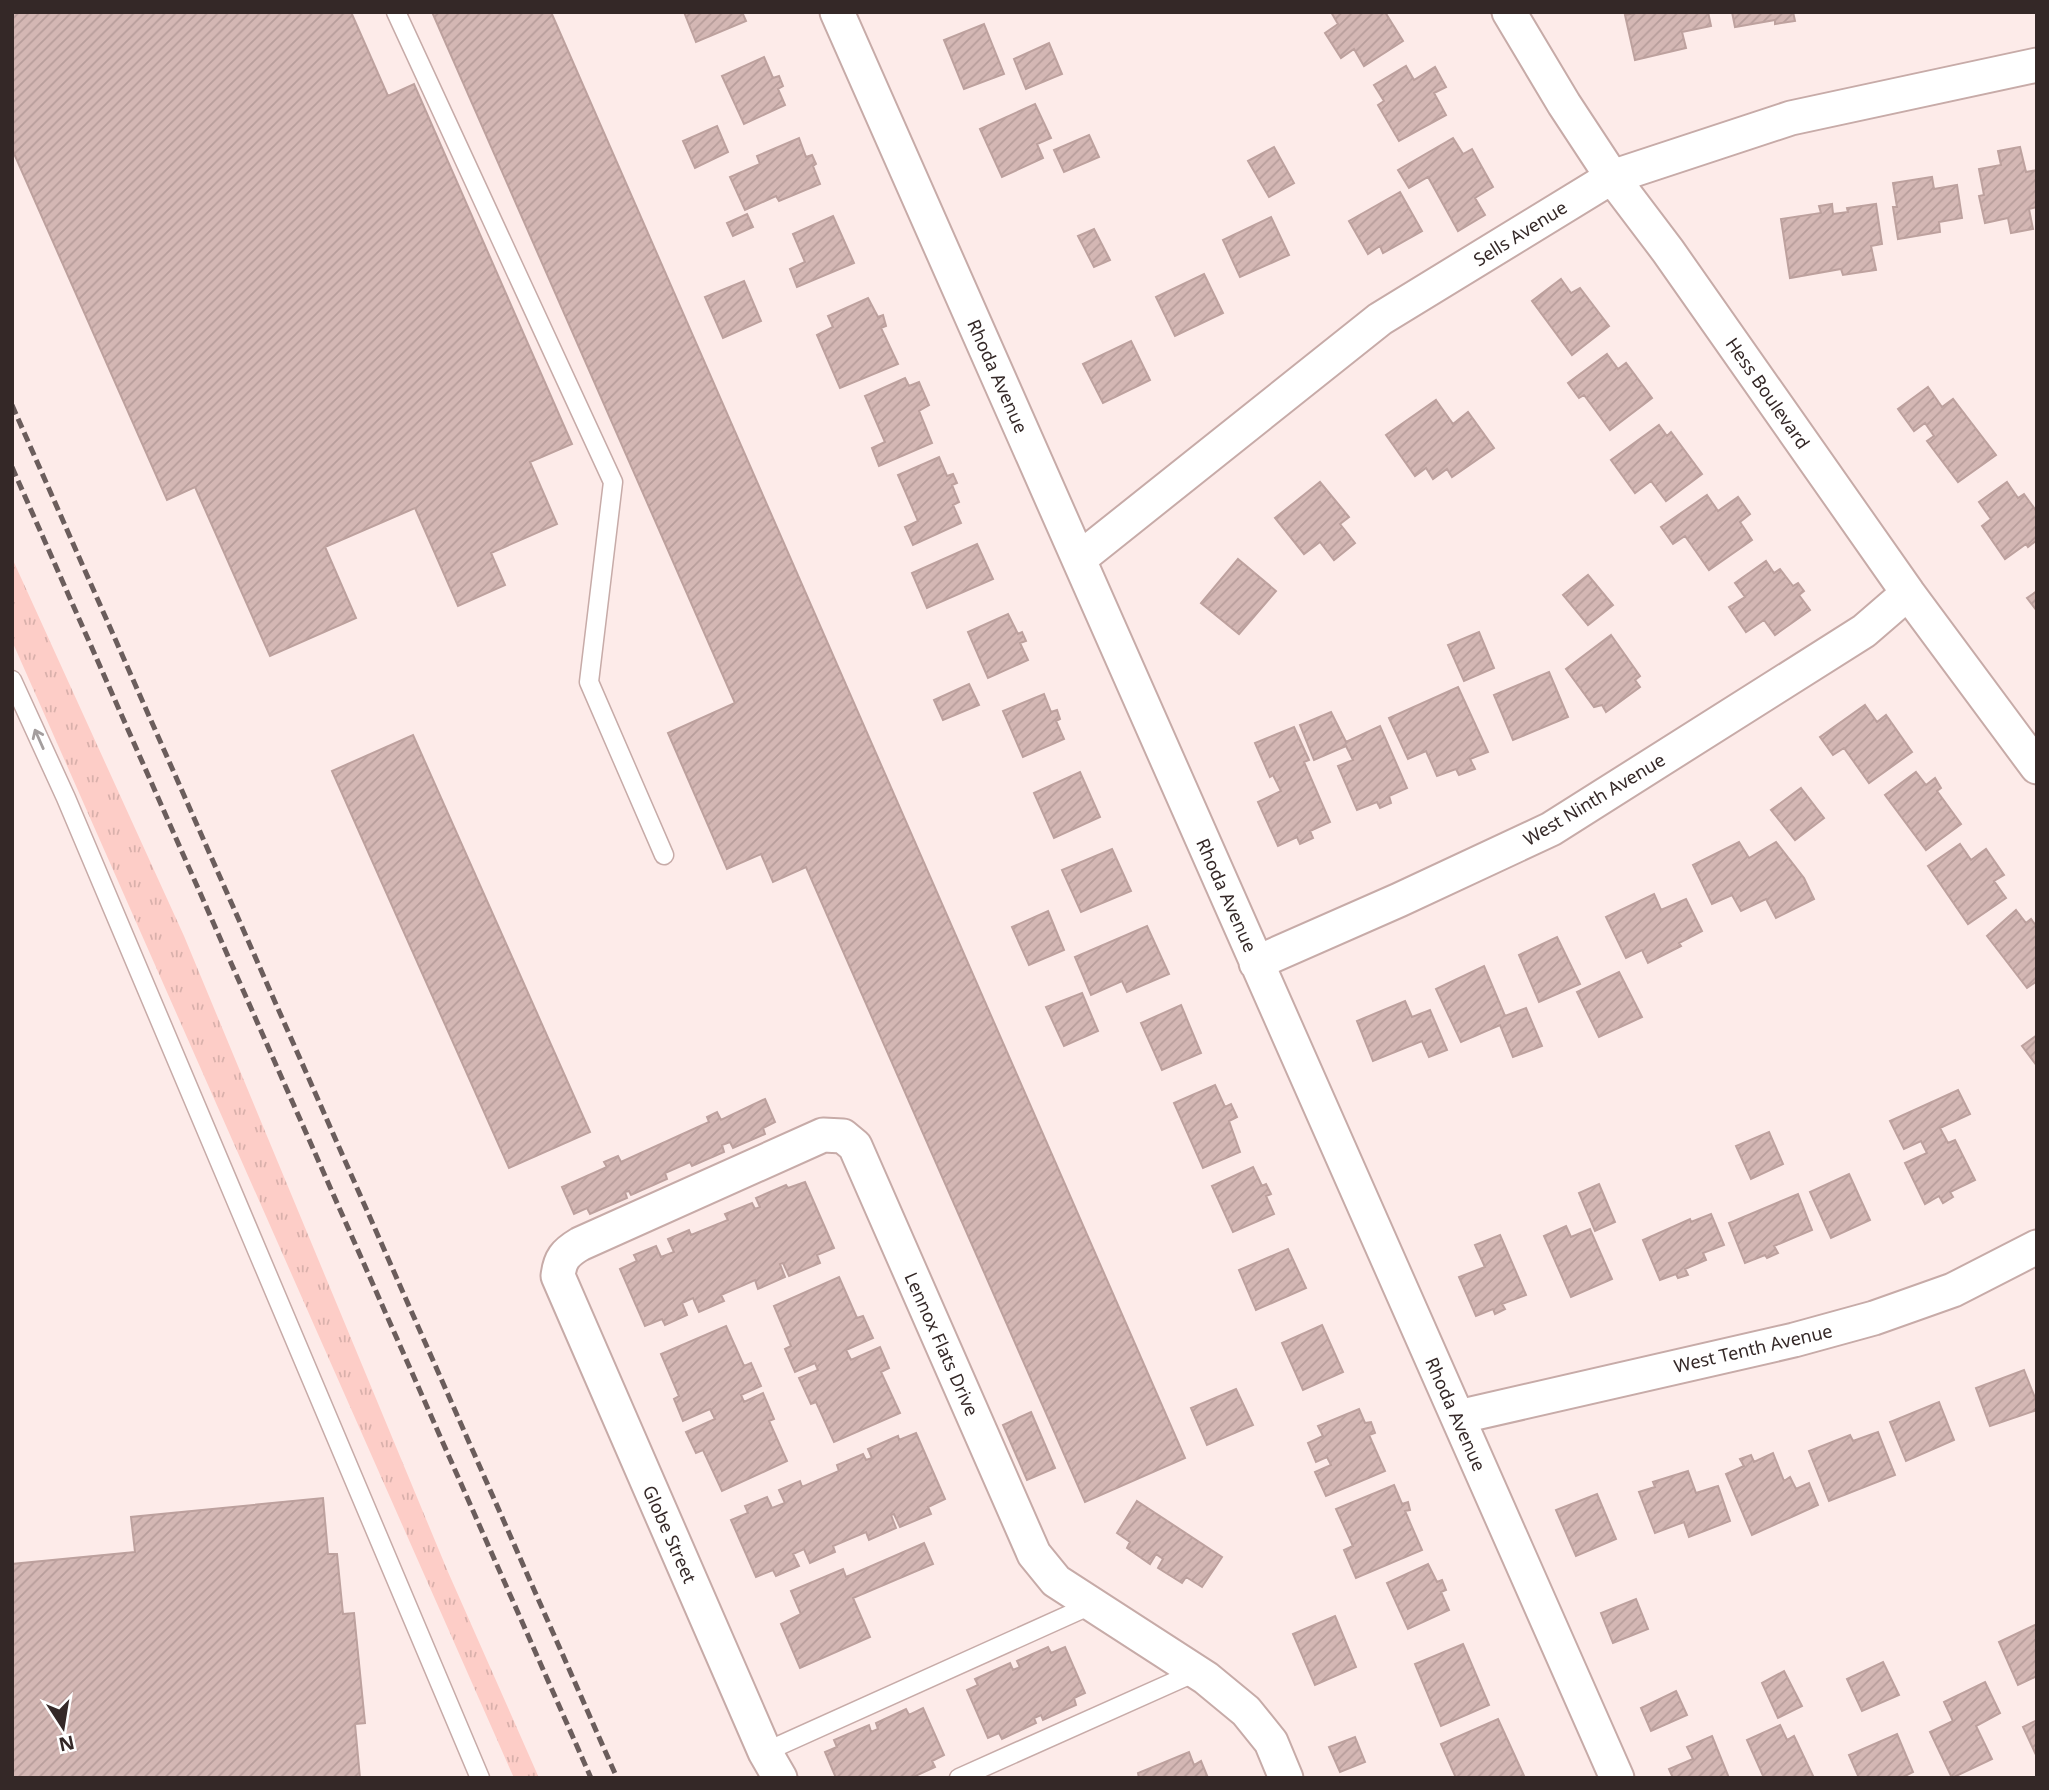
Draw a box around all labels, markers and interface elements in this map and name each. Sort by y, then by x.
street label: Sells Avenue [1469,195,1571,271]
street label: Rhoda Avenue [962,315,1034,437]
street label: Hess Boulevard [1721,332,1815,454]
one-way arrow [32,729,45,750]
street label: West Ninth Avenue [1519,747,1669,851]
street label: Rhoda Avenue [1191,834,1263,956]
street label: Lennox Flats Drive [900,1268,984,1420]
street label: West Tenth Avenue [1671,1318,1835,1378]
street label: Rhoda Avenue [1420,1353,1492,1475]
street label: Globe Street [638,1481,702,1587]
north arrow [28,1692,98,1762]
text: N [56,1729,77,1758]

